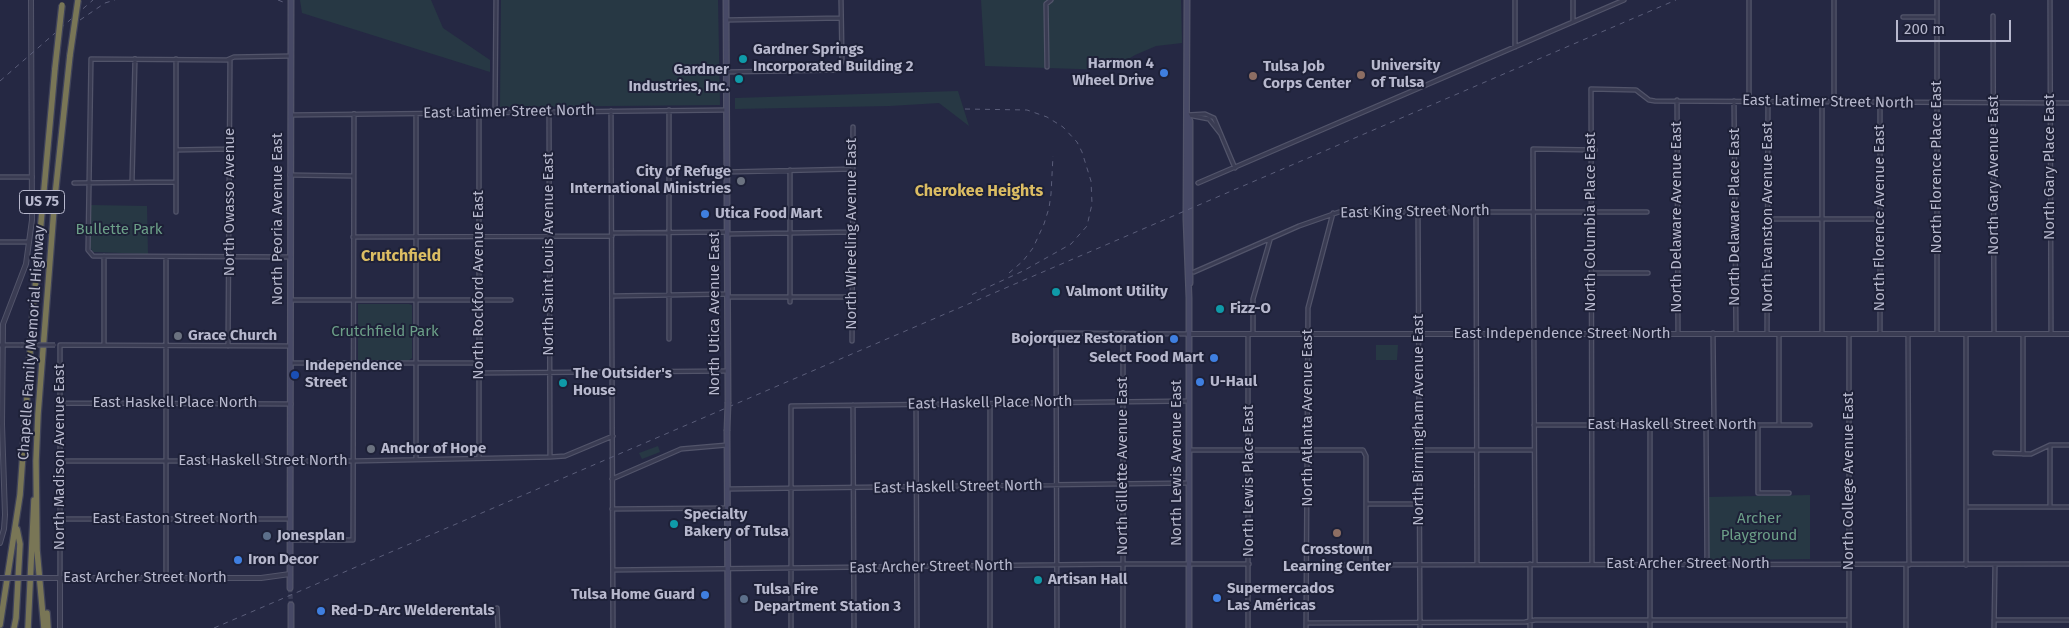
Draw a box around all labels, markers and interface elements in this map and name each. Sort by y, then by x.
scale bar [1899,10,2014,42]
text: 200 m [1904,20,1945,38]
place label: Gardner Springs Incorporated Building 2 [753,41,913,76]
marker: Gardner Springs Incorporated Building 2 [737,53,749,65]
place label: Harmon 4 Wheel Drive [1072,55,1154,90]
place label: University of Tulsa [1371,57,1440,92]
place label: Tulsa Job Corps Center [1263,58,1351,93]
place label: Gardner Industries, Inc. [628,61,729,96]
marker: Harmon 4 Wheel Drive [1158,67,1170,79]
marker: University of Tulsa [1355,69,1367,81]
marker: Tulsa Job Corps Center [1247,70,1259,82]
marker: Gardner Industries, Inc. [733,73,745,85]
street label: North Florence Place East [1928,81,1946,253]
street label: East Latimer Street North [1742,92,1914,112]
street label: North Gary Place East [2041,94,2059,240]
street label: North Gary Avenue East [1985,95,2003,255]
street label: East Latimer Street North [423,102,595,122]
street label: North Delaware Avenue East [1668,121,1686,313]
street label: North Evanston Avenue East [1759,122,1777,312]
street label: North Florence Avenue East [1871,125,1889,311]
street label: North Owasso Avenue [221,128,239,276]
street label: North Delaware Place East [1726,128,1744,306]
street label: North Columbia Place East [1582,132,1600,312]
street label: North Peoria Avenue East [269,133,287,305]
street label: North Wheeling Avenue East [843,138,861,330]
street label: North Saint Louis Avenue East [540,152,558,356]
place label: City of Refuge International Ministries [570,163,731,198]
marker: City of Refuge International Ministries [735,175,747,187]
district label: Cherokee Heights [915,182,1043,202]
road number: US 75 [20,190,64,213]
street label: North Rockford Avenue East [470,190,488,380]
street label: East King Street North [1340,202,1490,222]
place label: Utica Food Mart [715,205,822,223]
marker: Utica Food Mart [699,208,711,220]
park label: Bullette Park [75,221,163,239]
street label: Chapelle Family Memorial Highway [15,225,49,461]
street label: North Utica Avenue East [706,232,724,396]
district label: Crutchfield [361,247,441,267]
place label: Valmont Utility [1066,283,1168,301]
marker: Valmont Utility [1050,286,1062,298]
place label: Fizz-O [1230,300,1271,318]
marker: Fizz-O [1214,303,1226,315]
street label: North Birmingham Avenue East [1410,314,1428,526]
park label: Crutchfield Park [331,323,439,341]
street label: East Independence Street North [1453,325,1671,343]
place label: Grace Church [188,327,277,345]
street label: North Atlanta Avenue East [1299,329,1317,507]
marker: Grace Church [172,330,184,342]
place label: Bojorquez Restoration [1011,330,1164,348]
marker: Bojorquez Restoration [1168,333,1180,345]
place label: Select Food Mart [1089,349,1204,367]
marker: Select Food Mart [1208,352,1220,364]
place label: Independence Street [305,357,402,392]
street label: North Madison Avenue East [51,364,69,550]
place label: The Outsider's House [573,365,672,400]
marker: Independence Street [289,369,301,381]
place label: U-Haul [1210,373,1257,391]
marker: U-Haul [1194,376,1206,388]
marker: The Outsider's House [557,377,569,389]
street label: North Gillette Avenue East [1114,377,1132,555]
street label: North Lewis Avenue East [1168,380,1186,546]
street label: North College Avenue East [1840,392,1858,570]
street label: East Haskell Place North [907,393,1073,413]
street label: East Haskell Place North [92,394,258,412]
street label: North Lewis Place East [1240,405,1258,557]
street label: East Haskell Street North [1587,416,1757,434]
place label: Anchor of Hope [381,440,486,458]
marker: Anchor of Hope [365,443,377,455]
street label: East Haskell Street North [178,452,348,470]
street label: East Haskell Street North [873,477,1043,497]
place label: Specialty Bakery of Tulsa [684,506,789,541]
street label: East Easton Street North [92,510,258,528]
park label: Archer Playground [1721,510,1797,545]
marker: Specialty Bakery of Tulsa [668,518,680,530]
place label: Jonesplan [277,527,345,545]
marker: Crosstown Learning Center [1331,527,1343,539]
marker: Jonesplan [261,530,273,542]
place label: Crosstown Learning Center [1283,541,1391,576]
place label: Iron Decor [248,551,319,569]
marker: Iron Decor [232,554,244,566]
street label: East Archer Street North [1606,555,1770,573]
street label: East Archer Street North [849,557,1013,577]
street label: East Archer Street North [63,569,227,587]
place label: Artisan Hall [1048,571,1127,589]
marker: Artisan Hall [1032,574,1044,586]
place label: Supermercados Las Américas [1227,580,1334,615]
place label: Tulsa Fire Department Station 3 [754,581,901,616]
place label: Tulsa Home Guard [571,586,695,604]
marker: Tulsa Home Guard [699,589,711,601]
marker: Supermercados Las Américas [1211,592,1223,604]
marker: Tulsa Fire Department Station 3 [738,593,750,605]
place label: Red-D-Arc Welderentals [331,602,495,620]
marker: Red-D-Arc Welderentals [315,605,327,617]

